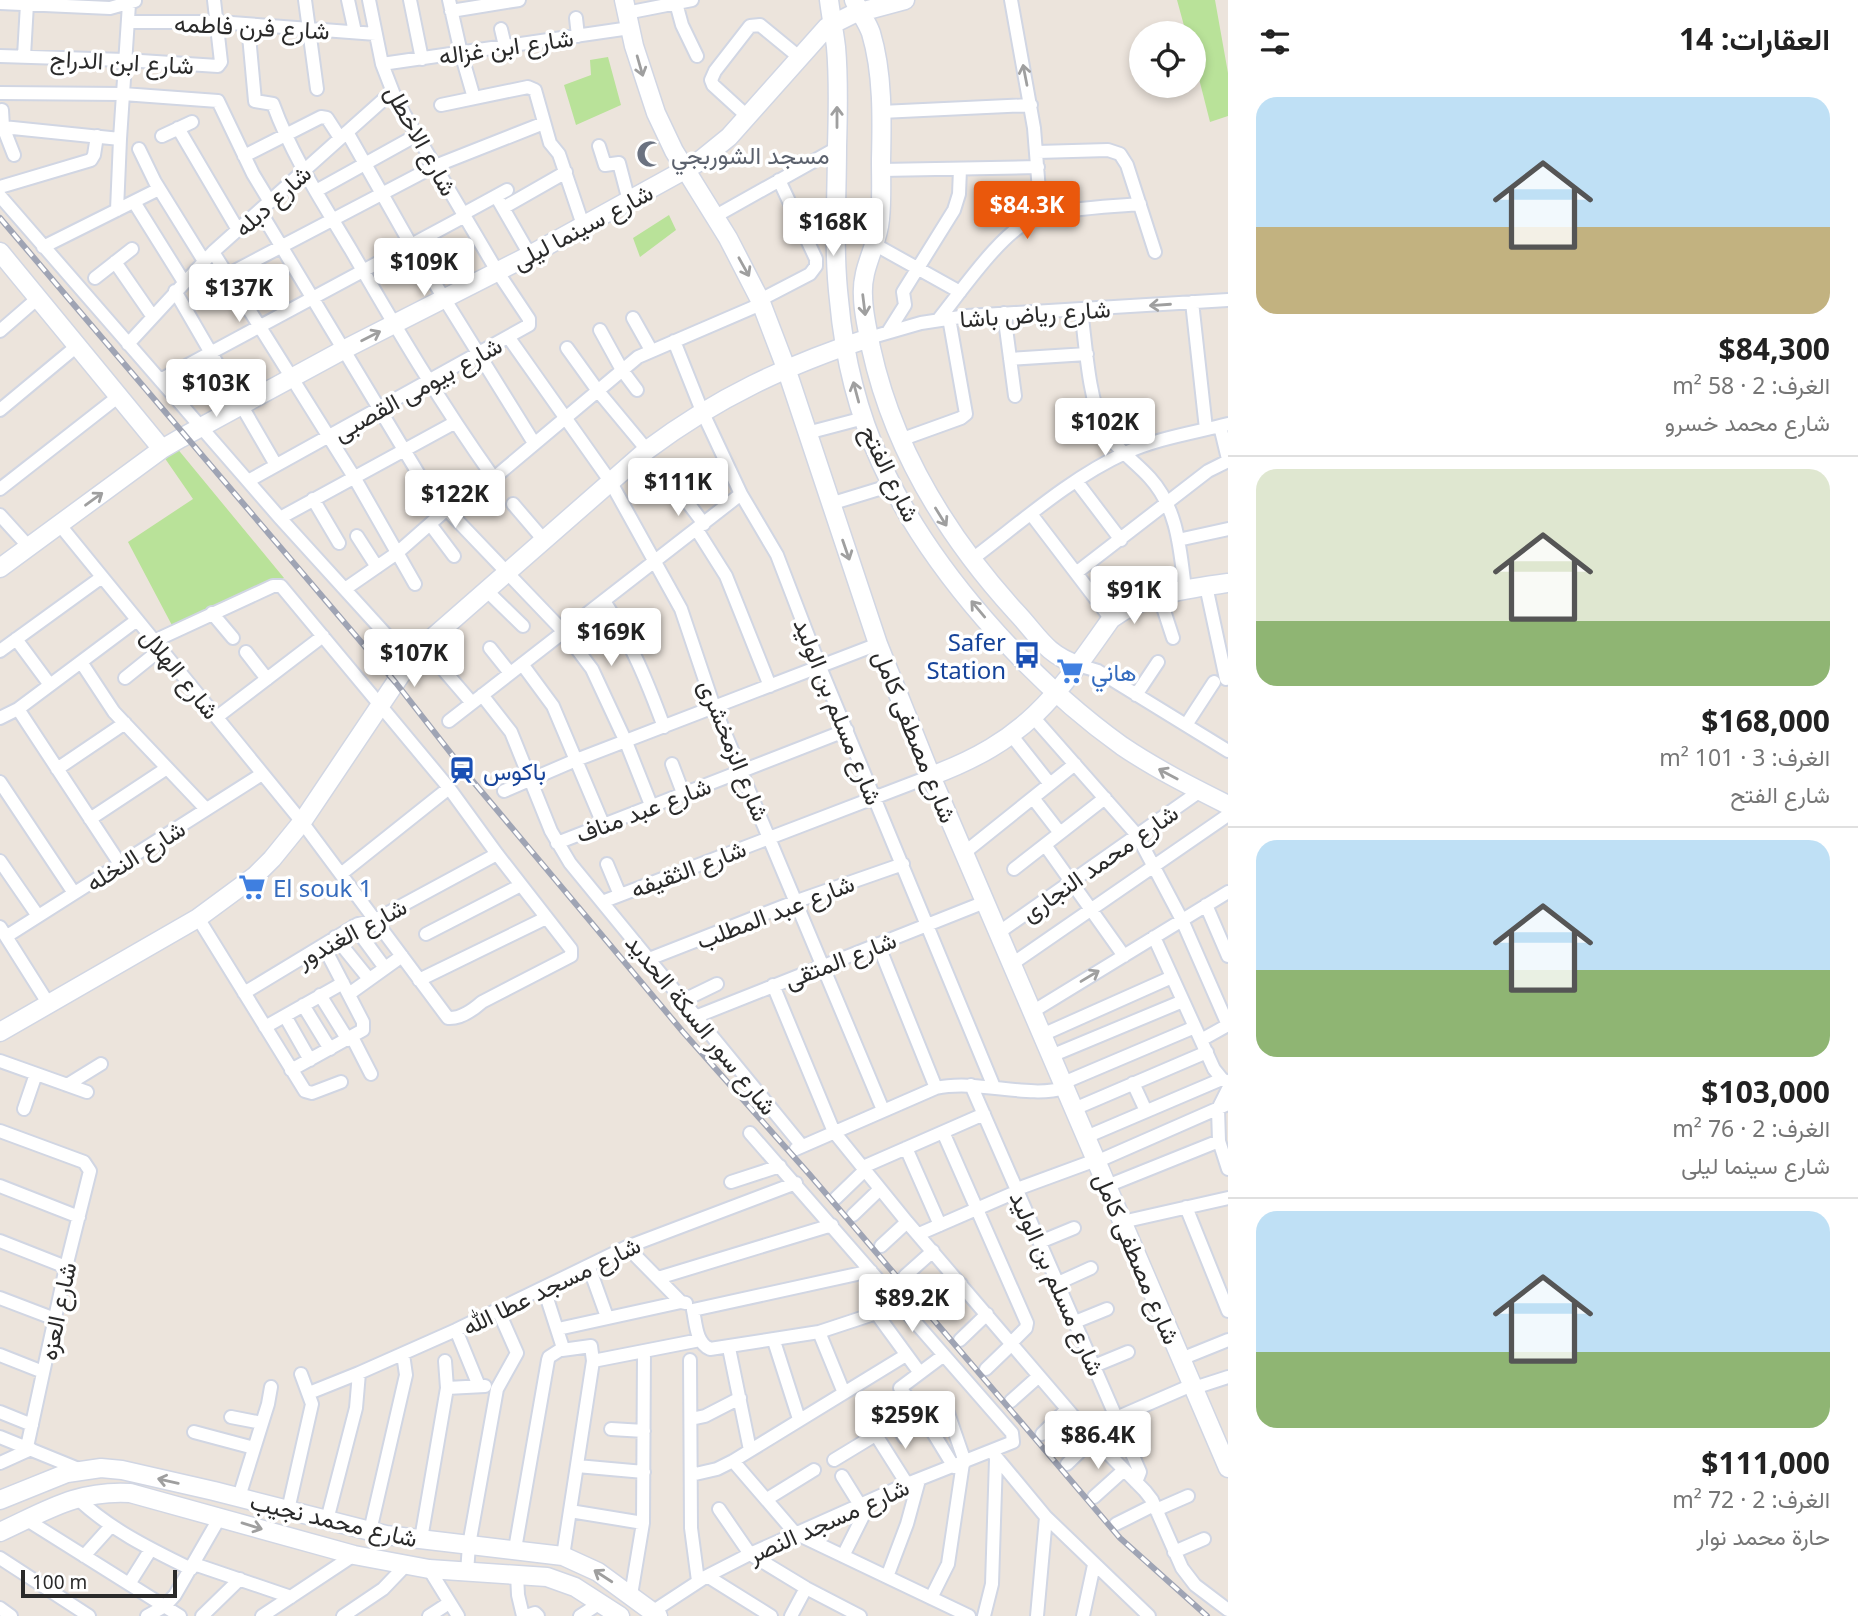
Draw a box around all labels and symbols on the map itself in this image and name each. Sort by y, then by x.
street label: شارع فرن فاطمه [173,5,331,48]
street label: شارع ابن غزاله [436,20,576,73]
street label: شارع ابن الدراج [49,41,195,82]
one-way arrow [634,55,647,77]
one-way arrow [1018,65,1031,87]
street label: شارع الاخطل [377,79,466,202]
one-way arrow [830,106,844,129]
place label: مسجد الشوربجي [671,138,829,175]
mosque icon: مسجد الشوربجي [635,139,665,169]
street label: شارع دبله [226,157,318,244]
street label: شارع سينما ليلى [506,175,659,278]
pin: $84.3K [970,182,1084,241]
pin: $168K [784,198,882,258]
pin: $109K [375,238,473,298]
one-way arrow [737,257,751,277]
pin: $137K [190,264,288,324]
street label: شارع رياض باشا [958,291,1112,336]
one-way arrow [858,294,871,316]
one-way arrow [1149,299,1172,312]
street label: شارع بيومى القصبى [327,328,508,449]
one-way arrow [360,329,381,343]
pin: $103K [167,360,265,419]
one-way arrow [849,381,862,404]
pin: $102K [1056,398,1154,458]
street label: شارع الفتح [852,419,929,528]
pin: $111K [629,458,727,518]
pin: $122K [406,470,504,530]
one-way arrow [84,491,103,506]
one-way arrow [935,507,949,527]
one-way arrow [841,539,853,561]
pin: $91K [1093,566,1175,626]
one-way arrow [971,601,986,619]
pin: $169K [562,608,660,668]
street label: شارع مسلم بن الوليد [786,613,892,810]
street label: شارع الهلال [133,620,228,726]
place label: Safer Station [926,625,1006,686]
pin: $107K [365,630,463,689]
bus stop icon: Safer Station [1012,640,1042,670]
street label: شارع مصطفى كامل [865,645,966,828]
place label: هاني [1091,655,1136,692]
supermarket icon: هاني [1055,656,1085,686]
street label: شارع الزمخشرى [691,674,778,826]
place label: باكوس [483,754,546,787]
station icon: باكوس [447,755,477,785]
one-way arrow [1158,766,1178,780]
street label: شارع عبد مناف [571,768,716,851]
street label: شارع محمد النجارى [1014,795,1185,929]
street label: شارع النخله [79,811,192,899]
street label: شارع الثقيفه [626,831,751,906]
street label: شارع عبد المطلب [691,866,859,957]
place label: El souk 1 [273,871,372,904]
supermarket icon: El souk 1 [237,872,267,902]
street label: شارع الغندور [289,889,412,976]
street label: شارع المتقى [779,923,901,996]
street label: شارع سور السكة الحديد [618,927,785,1122]
one-way arrow [1080,969,1100,983]
street label: شارع مصطفى كامل [1086,1167,1189,1349]
street label: شارع مسلم بن الوليد [1002,1185,1114,1381]
street label: شارع مسجد عطا الله [456,1228,646,1343]
street label: شارع العزه [31,1259,84,1363]
pin: $89.2K [855,1274,969,1334]
pin: $259K [856,1392,954,1451]
pin: $86.4K [1041,1412,1155,1471]
street label: شارع مسجد النصر [741,1470,914,1572]
one-way arrow [157,1473,180,1487]
street label: شارع محمد نجيب [247,1484,421,1555]
one-way arrow [240,1521,262,1534]
scale bar [21,1567,177,1599]
one-way arrow [594,1568,613,1583]

